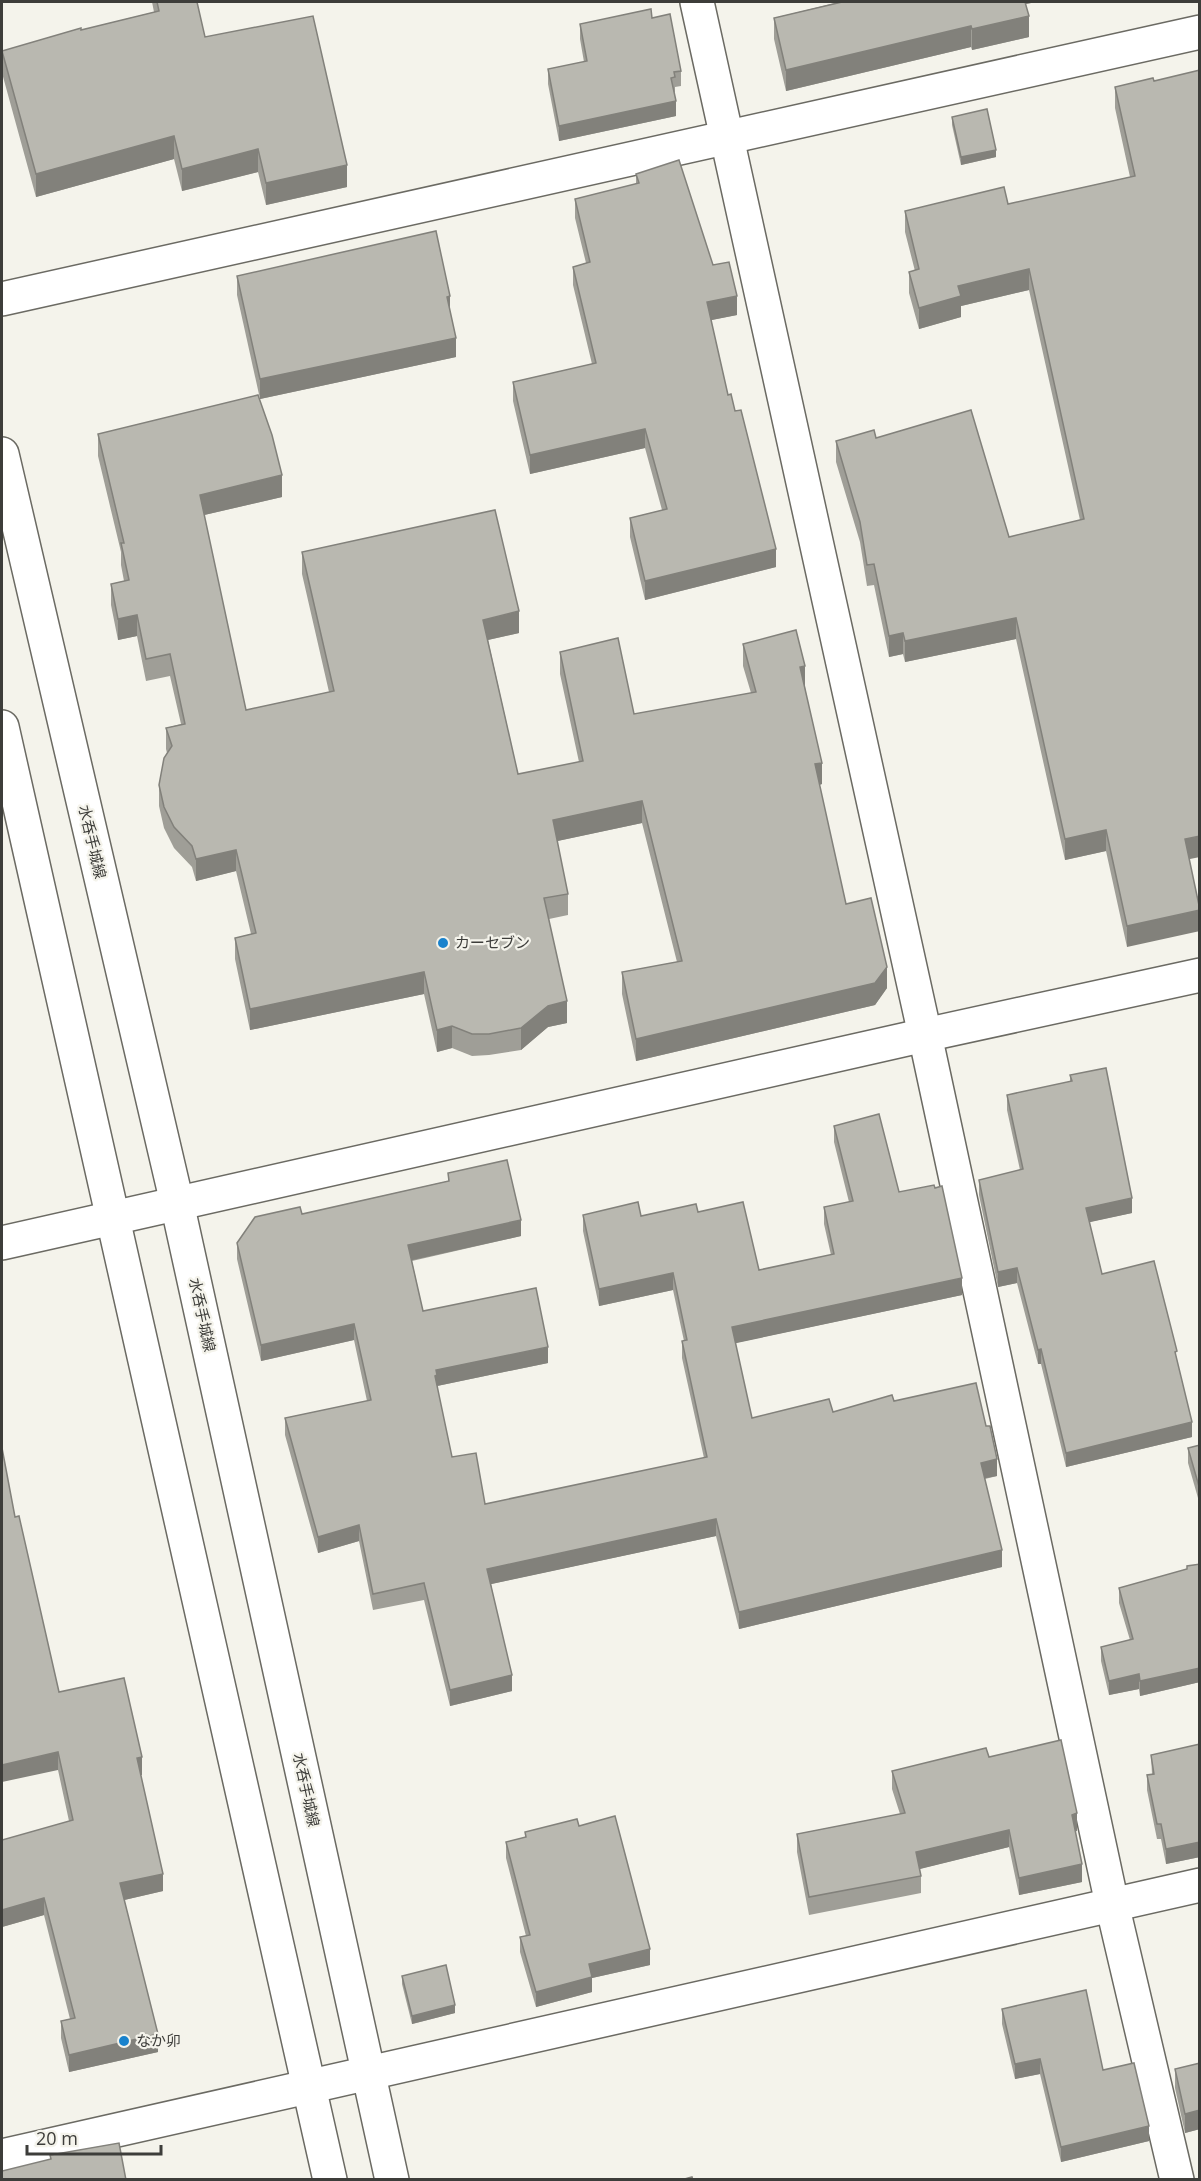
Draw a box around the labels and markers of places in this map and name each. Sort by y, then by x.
place label: カーセブン [455,932,530,952]
marker: カーセブン [436,936,450,950]
place label: なか卯 [136,2030,181,2050]
marker: なか卯 [117,2034,131,2048]

